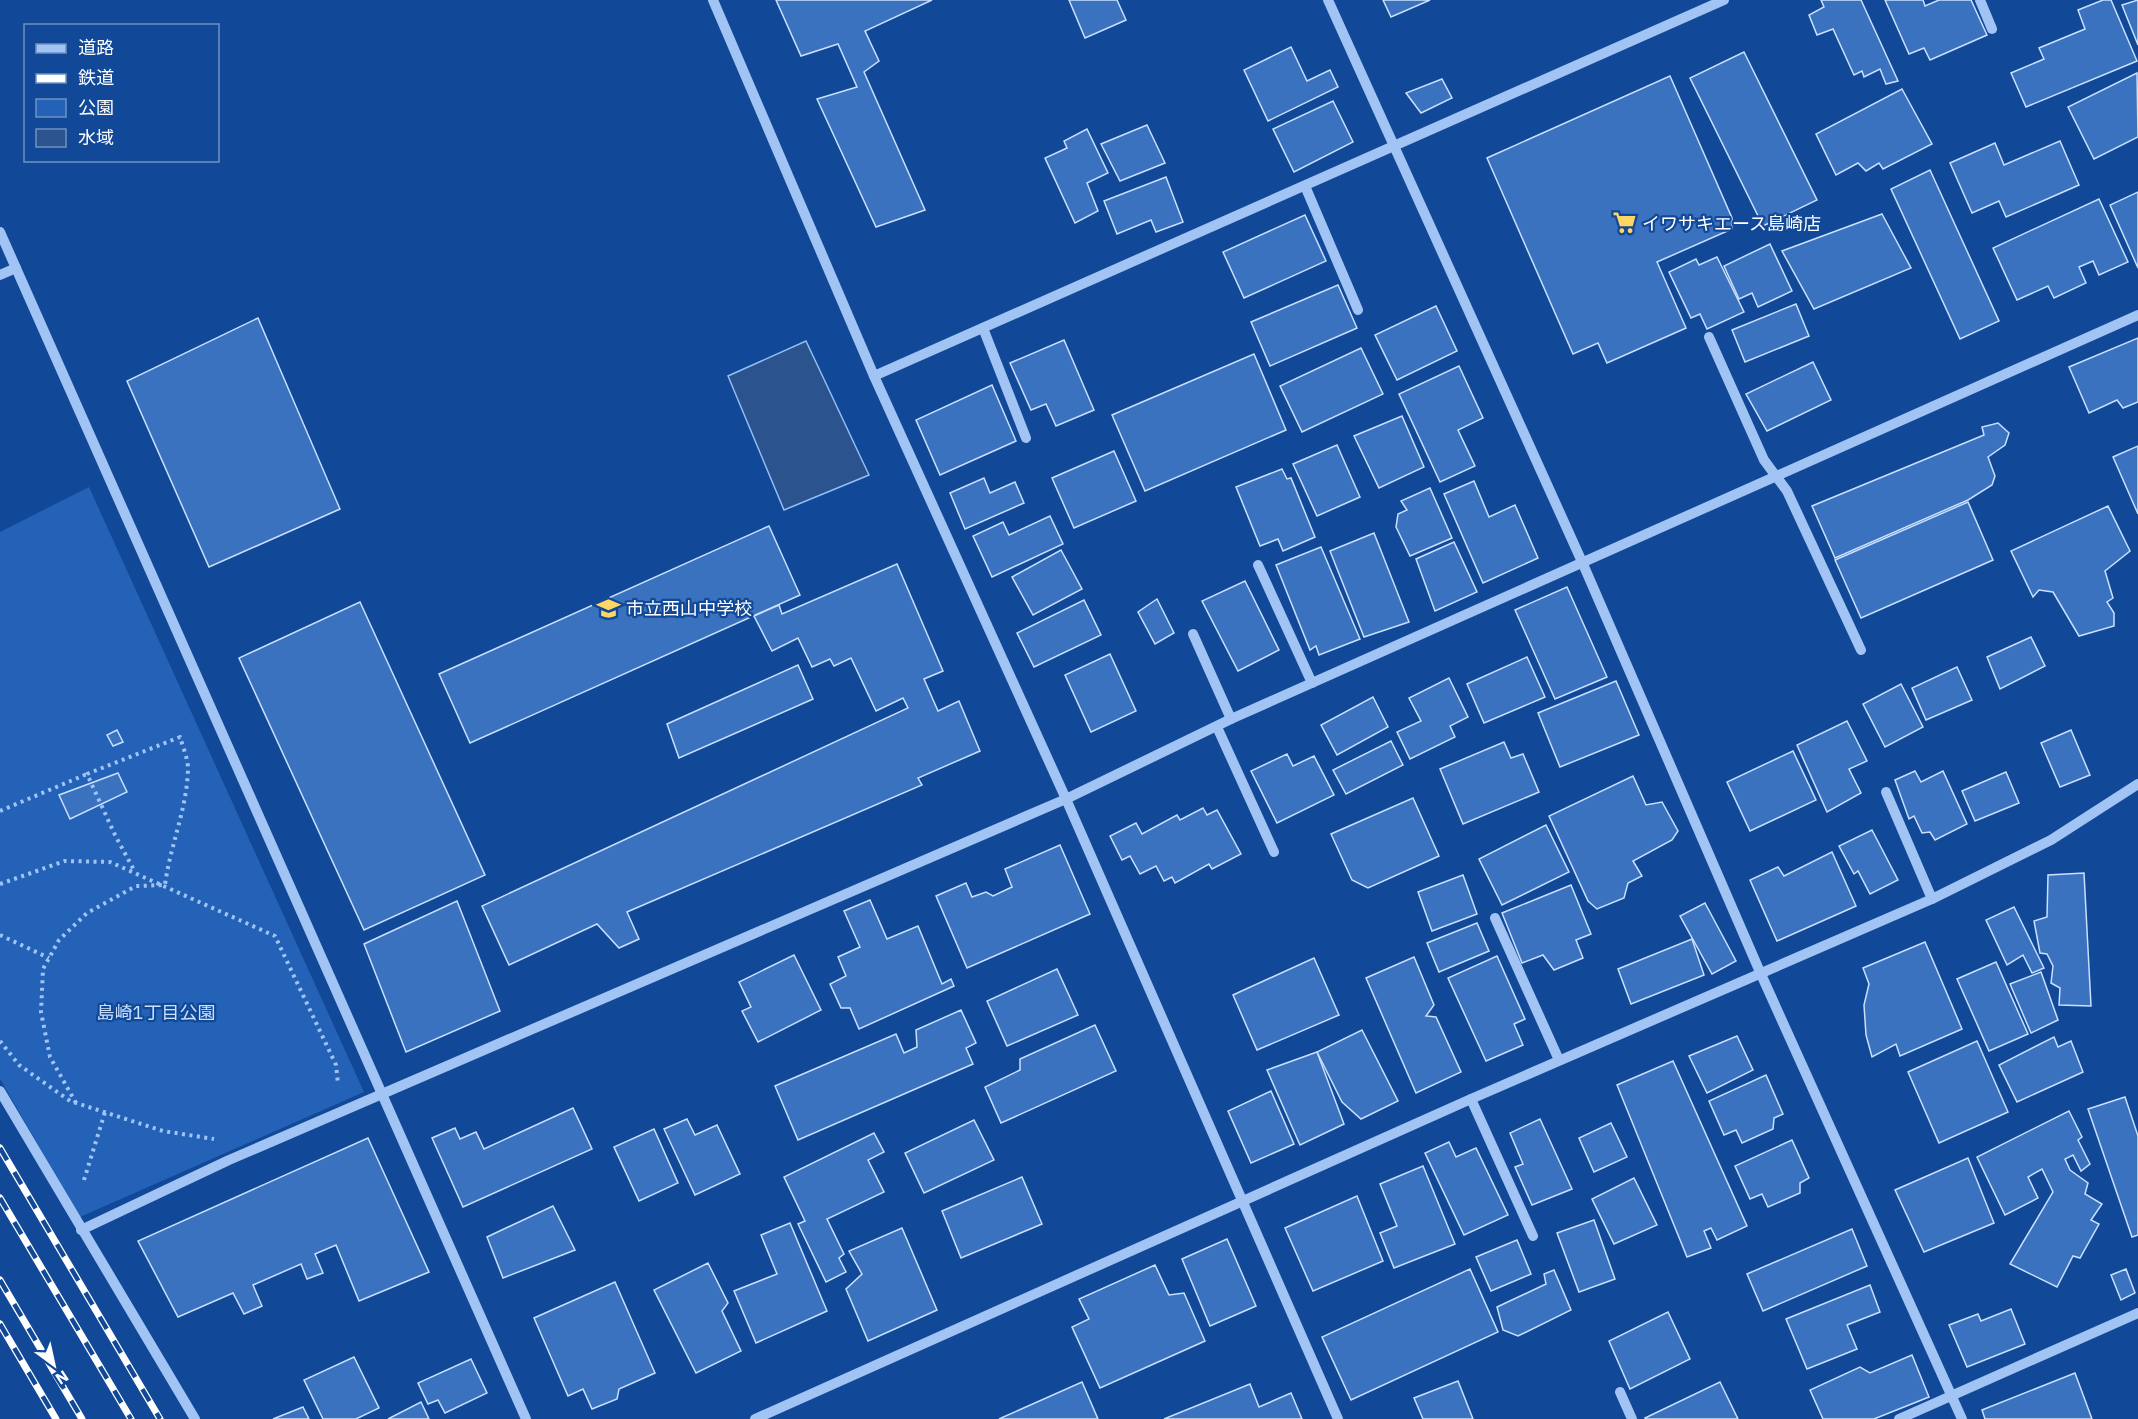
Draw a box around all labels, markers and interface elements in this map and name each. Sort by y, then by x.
legend [24,24,219,162]
text: 道路 [78,36,114,59]
text: 鉄道 [78,66,114,89]
text: 公園 [78,96,114,119]
text: 水域 [78,126,114,149]
supermarket icon: イワサキエース島崎店 [1611,210,1637,236]
place label: イワサキエース島崎店 [1642,212,1821,235]
school or university icon: 市立西山中学校 [595,595,621,621]
place label: 市立西山中学校 [626,597,752,620]
park label: 島崎1丁目公園 [97,1001,215,1024]
north arrow [24,1335,84,1395]
text: N [52,1366,72,1389]

